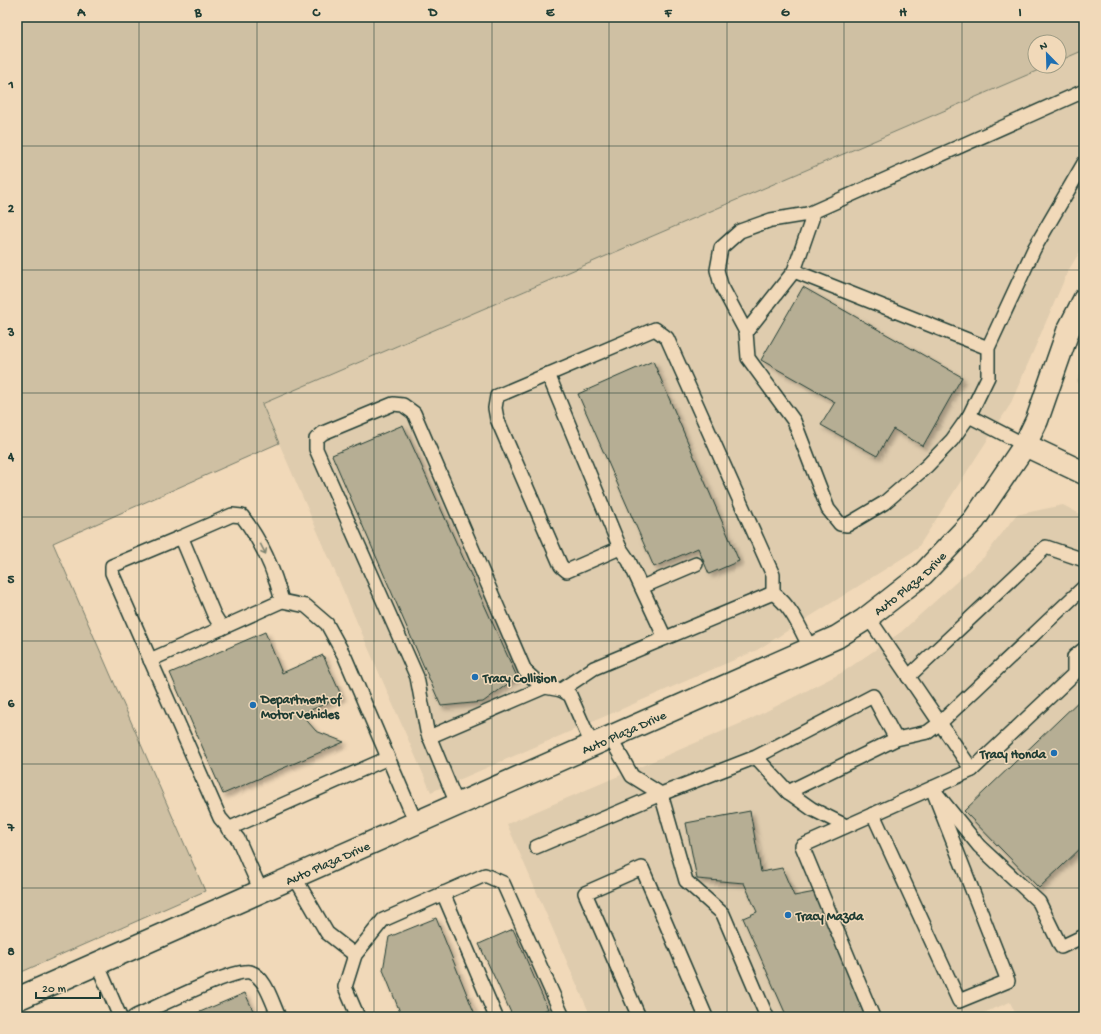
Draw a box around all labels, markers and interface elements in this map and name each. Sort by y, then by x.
text: A [76,6,86,21]
text: B [194,6,203,21]
text: C [311,6,321,21]
text: D [428,6,438,21]
text: E [546,6,555,21]
text: F [664,6,673,21]
text: G [781,6,790,21]
text: H [899,6,907,21]
text: I [1018,6,1022,21]
north arrow [1027,34,1067,74]
text: N [1038,40,1050,54]
text: 1 [7,78,14,93]
text: 2 [8,202,15,217]
text: 3 [7,326,15,341]
text: 4 [7,450,15,465]
one-way arrow [260,543,267,555]
street label: Auto Plaza Drive [872,549,951,620]
text: 5 [8,573,15,588]
marker: Tracy Collision [470,672,480,682]
place label: Tracy Collision [482,672,557,687]
place label: Department of Motor Vehicles [260,692,343,723]
text: 6 [8,697,15,712]
marker: Department of Motor Vehicles [248,700,258,710]
street label: Auto Plaza Drive [580,708,669,759]
place label: Tracy Honda [979,748,1047,763]
marker: Tracy Honda [1049,748,1059,758]
text: 7 [7,821,16,836]
street label: Auto Plaza Drive [284,839,373,890]
marker: Tracy Mazda [783,910,793,920]
place label: Tracy Mazda [795,910,864,925]
text: 8 [7,945,15,960]
scale bar [36,974,100,1000]
text: 20 m [42,983,67,997]

